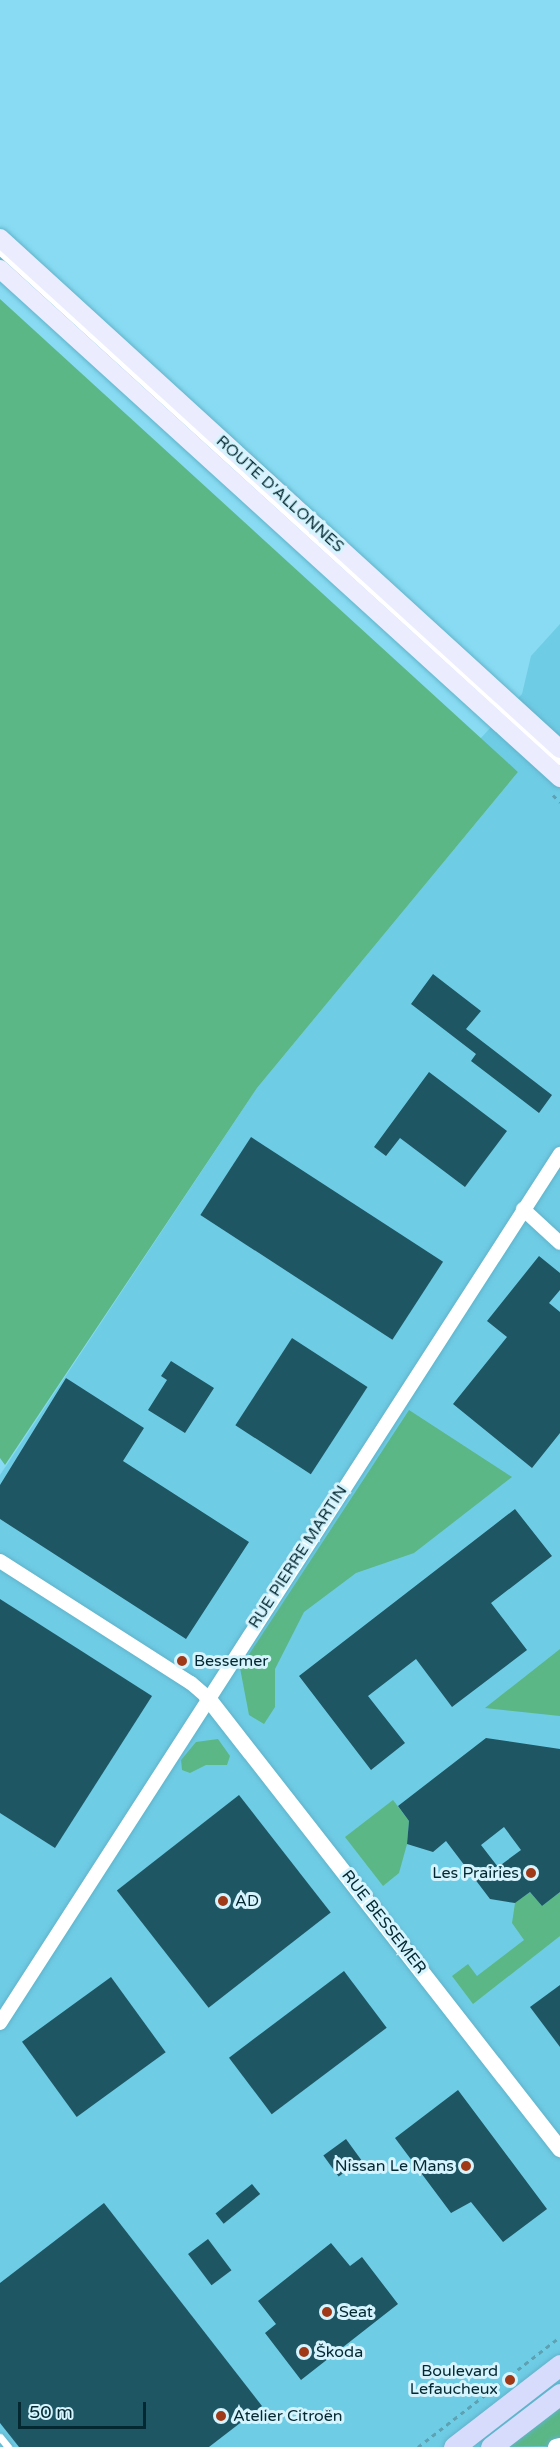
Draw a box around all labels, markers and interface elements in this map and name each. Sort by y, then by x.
street label: ROUTE D'ALLONNES [212,432,348,556]
street label: RUE PIERRE MARTIN [245,1482,351,1632]
place label: Bessemer [194,1651,268,1671]
marker: Bessemer [175,1654,189,1668]
place label: Les Prairies [432,1863,519,1883]
street label: RUE BESSEMER [338,1866,430,1978]
marker: Les Prairies [524,1866,538,1880]
place label: AD [235,1891,259,1911]
marker: AD [216,1894,230,1908]
place label: Nissan Le Mans [335,2156,454,2176]
marker: Nissan Le Mans [459,2159,473,2173]
place label: Seat [339,2302,373,2322]
marker: Seat [320,2305,334,2319]
place label: Škoda [316,2342,363,2362]
marker: Škoda [297,2345,311,2359]
place label: Boulevard Lefaucheux [410,2361,498,2399]
marker: Boulevard Lefaucheux [503,2373,517,2387]
scale bar [21,2390,148,2428]
text: 50 m [29,2401,73,2423]
place label: Atelier Citroën [233,2406,343,2426]
marker: Atelier Citroën [214,2409,228,2423]

